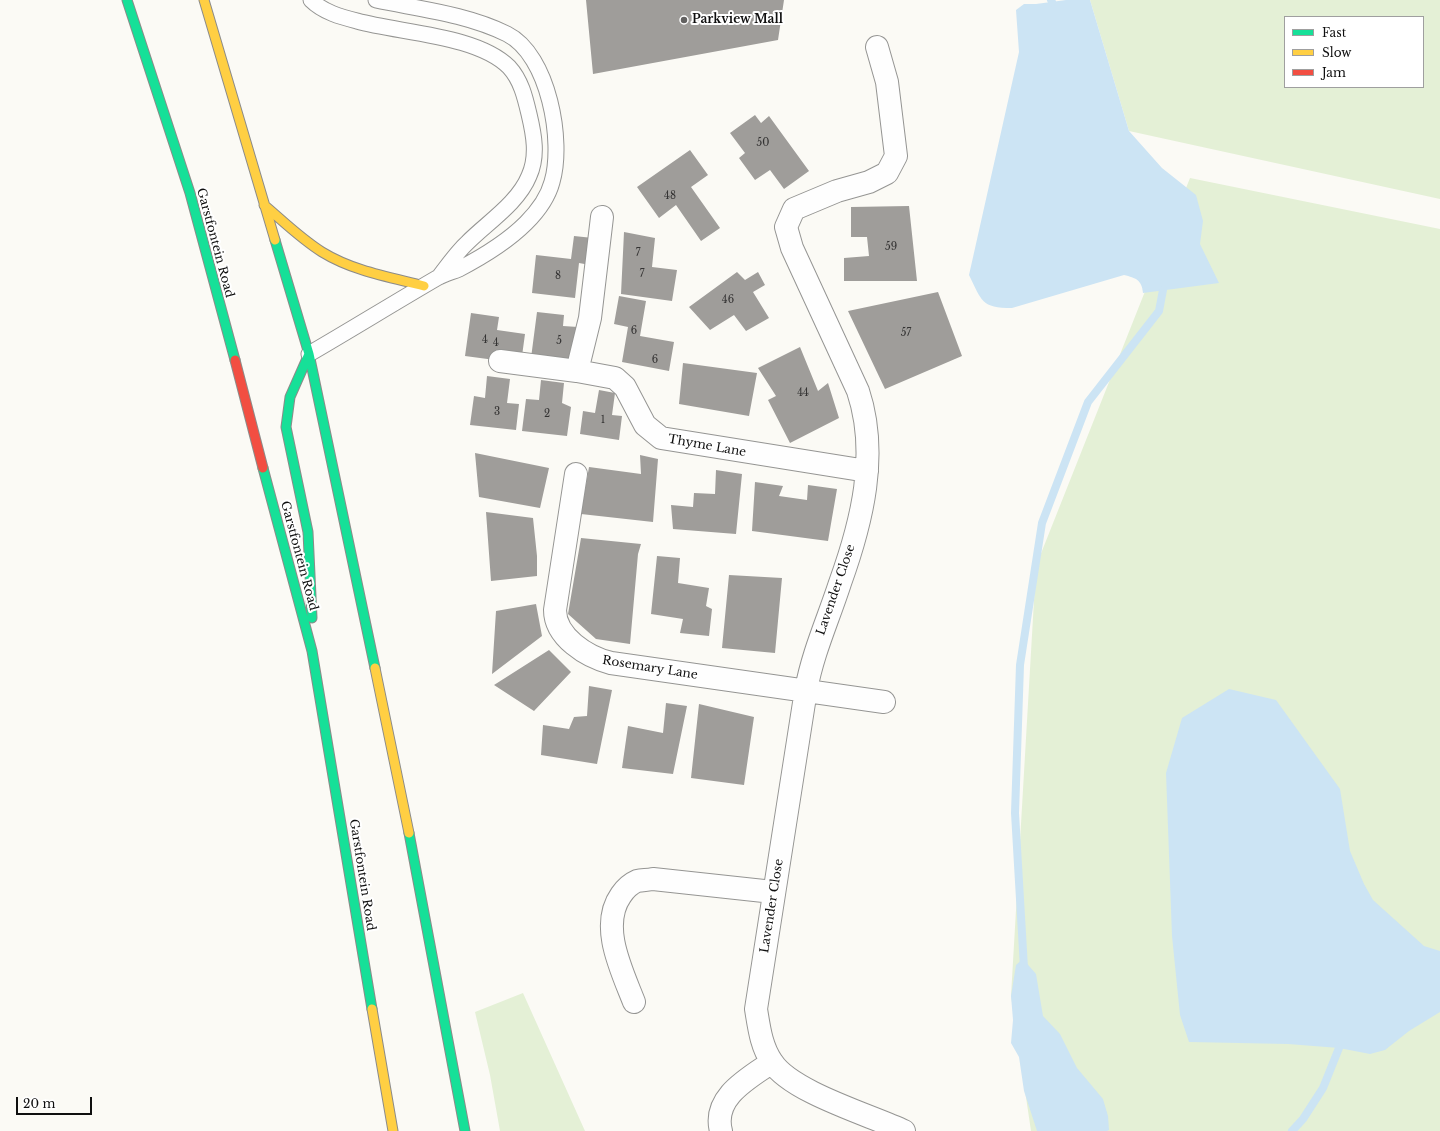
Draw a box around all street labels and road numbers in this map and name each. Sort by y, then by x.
street label: Garstfontein Road [193,187,237,299]
street label: Thyme Lane [667,432,747,460]
street label: Garstfontein Road [277,500,321,612]
street label: Lavender Close [814,543,858,637]
street label: Rosemary Lane [601,653,699,683]
street label: Garstfontein Road [346,818,378,932]
street label: Lavender Close [757,858,787,954]

